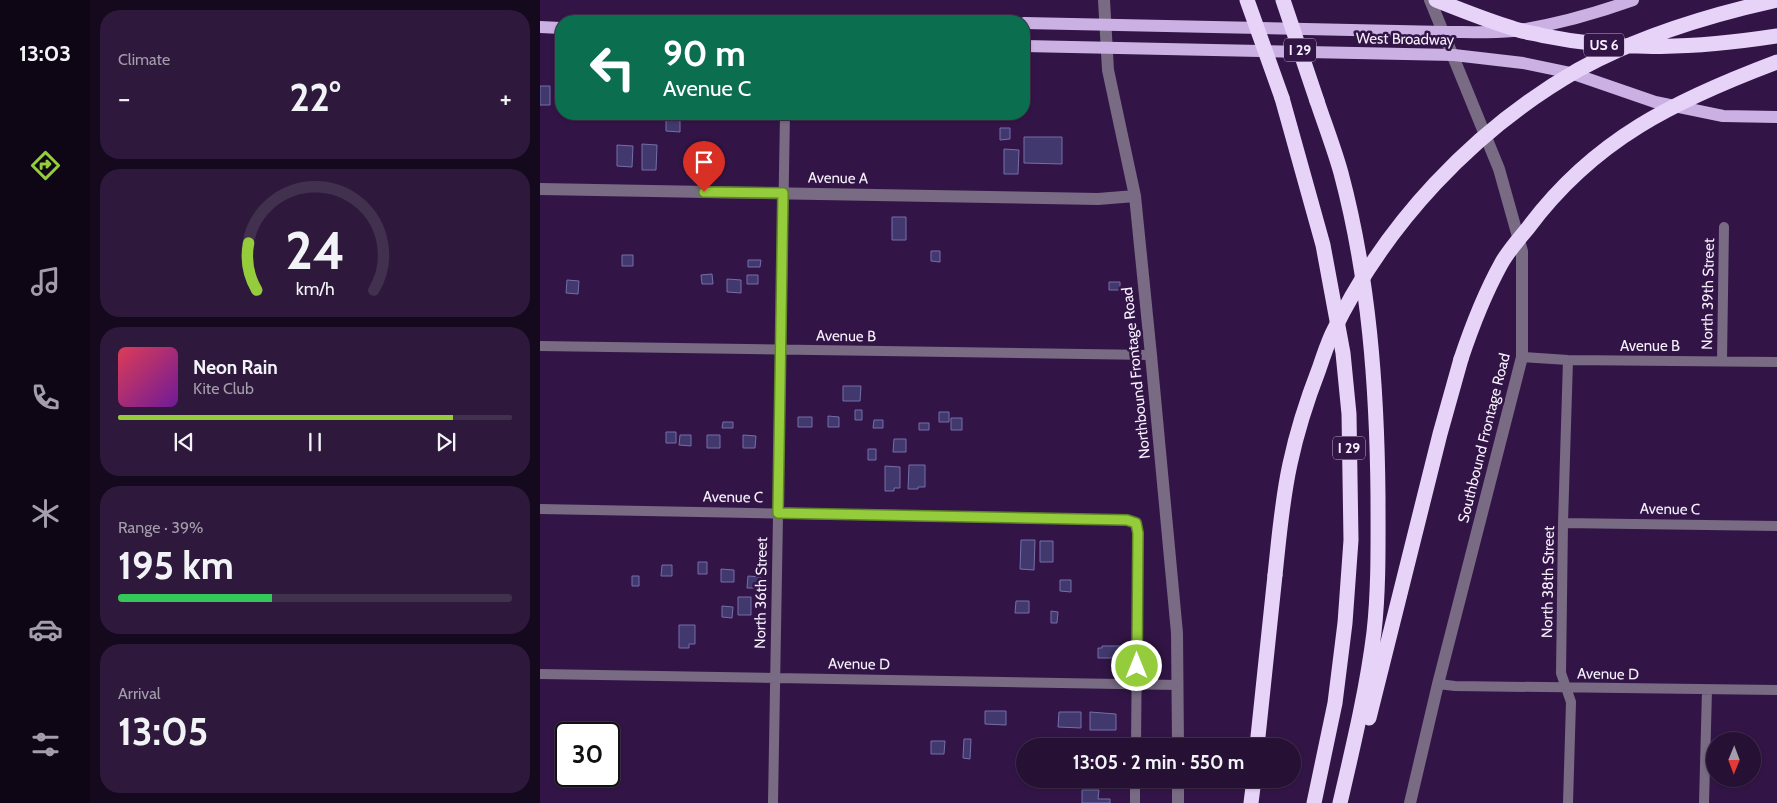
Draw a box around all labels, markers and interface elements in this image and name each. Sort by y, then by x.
street label: West Broadway [1356,29,1455,49]
text: 90 m [663,32,746,75]
road number: US 6 [1584,34,1624,56]
icon: left [580,35,645,100]
road number: I 29 [1284,38,1316,62]
text: 13:03 [19,40,71,67]
text: Climate [118,50,170,69]
text: 22° [289,74,341,121]
text: Avenue C [663,75,751,102]
text: − [118,81,130,115]
text: + [500,81,512,115]
pin [683,141,725,192]
icon: directions [28,148,63,183]
icon: arrive [690,148,718,176]
street label: Avenue A [808,168,869,188]
text: 24 [285,219,345,282]
street label: North 39th Street [1698,238,1718,350]
icon: music [28,264,63,299]
text: km/h [295,278,335,299]
street label: Northbound Frontage Road [1118,286,1154,460]
street label: Avenue B [816,326,876,346]
street label: Avenue B [1620,337,1680,355]
street label: Southbound Frontage Road [1454,351,1514,525]
text: Neon Rain [193,356,278,379]
text: Kite Club [193,379,254,398]
icon: phone [28,380,63,415]
icon: previous [170,428,198,456]
icon: pause [301,428,329,456]
icon: next [432,428,460,456]
road number: I 29 [1333,436,1365,459]
street label: Avenue C [703,487,763,507]
icon: climate [28,496,63,531]
street label: Avenue C [1640,499,1700,519]
text: Range · 39% [118,518,204,537]
street label: North 38th Street [1538,526,1558,638]
street label: North 36th Street [751,537,771,649]
text: 195 km [118,542,234,589]
icon: car [28,612,63,647]
position arrow [1110,639,1162,691]
street label: Avenue D [828,654,890,674]
street label: Avenue D [1577,664,1639,684]
text: Arrival [118,684,161,703]
text: 13:05 [118,708,208,755]
speed limit sign: 30 [555,722,620,787]
icon: filters [28,727,63,762]
north arrow [1706,732,1761,788]
map controls [1706,732,1761,787]
text: 13:05 · 2 min · 550 m [1073,751,1244,774]

